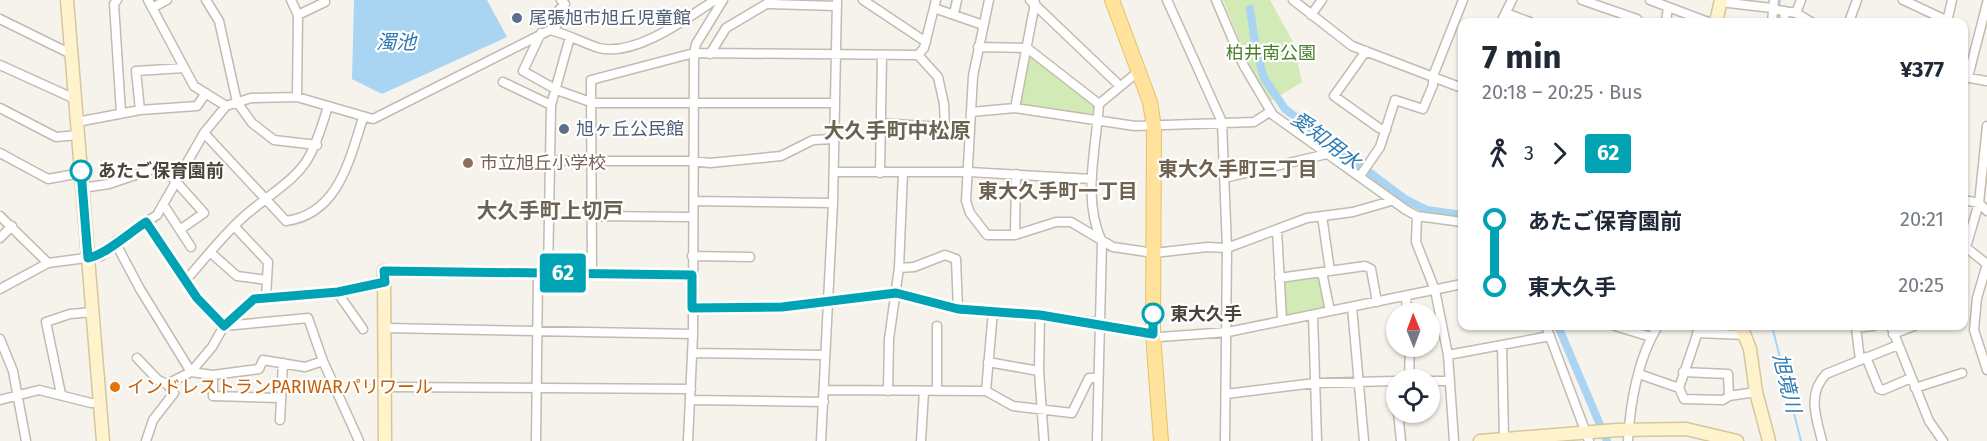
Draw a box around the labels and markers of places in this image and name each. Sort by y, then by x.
place label: 尾張旭市旭丘児童館 [529,7,691,29]
marker: 尾張旭市旭丘児童館 [510,11,524,25]
place label: 旭ヶ丘公民館 [576,118,684,140]
marker: 旭ヶ丘公民館 [557,122,571,136]
place label: 市立旭丘小学校 [480,152,606,174]
marker: 市立旭丘小学校 [461,156,475,170]
marker: あたご保育園前 [70,160,92,182]
place label: あたご保育園前 [98,160,224,182]
marker: 東大久手 [1142,303,1164,325]
place label: 東大久手 [1170,303,1242,325]
place label: インドレストランPARIWARパリワール [127,376,433,398]
marker: インドレストランPARIWARパリワール [108,380,122,394]

